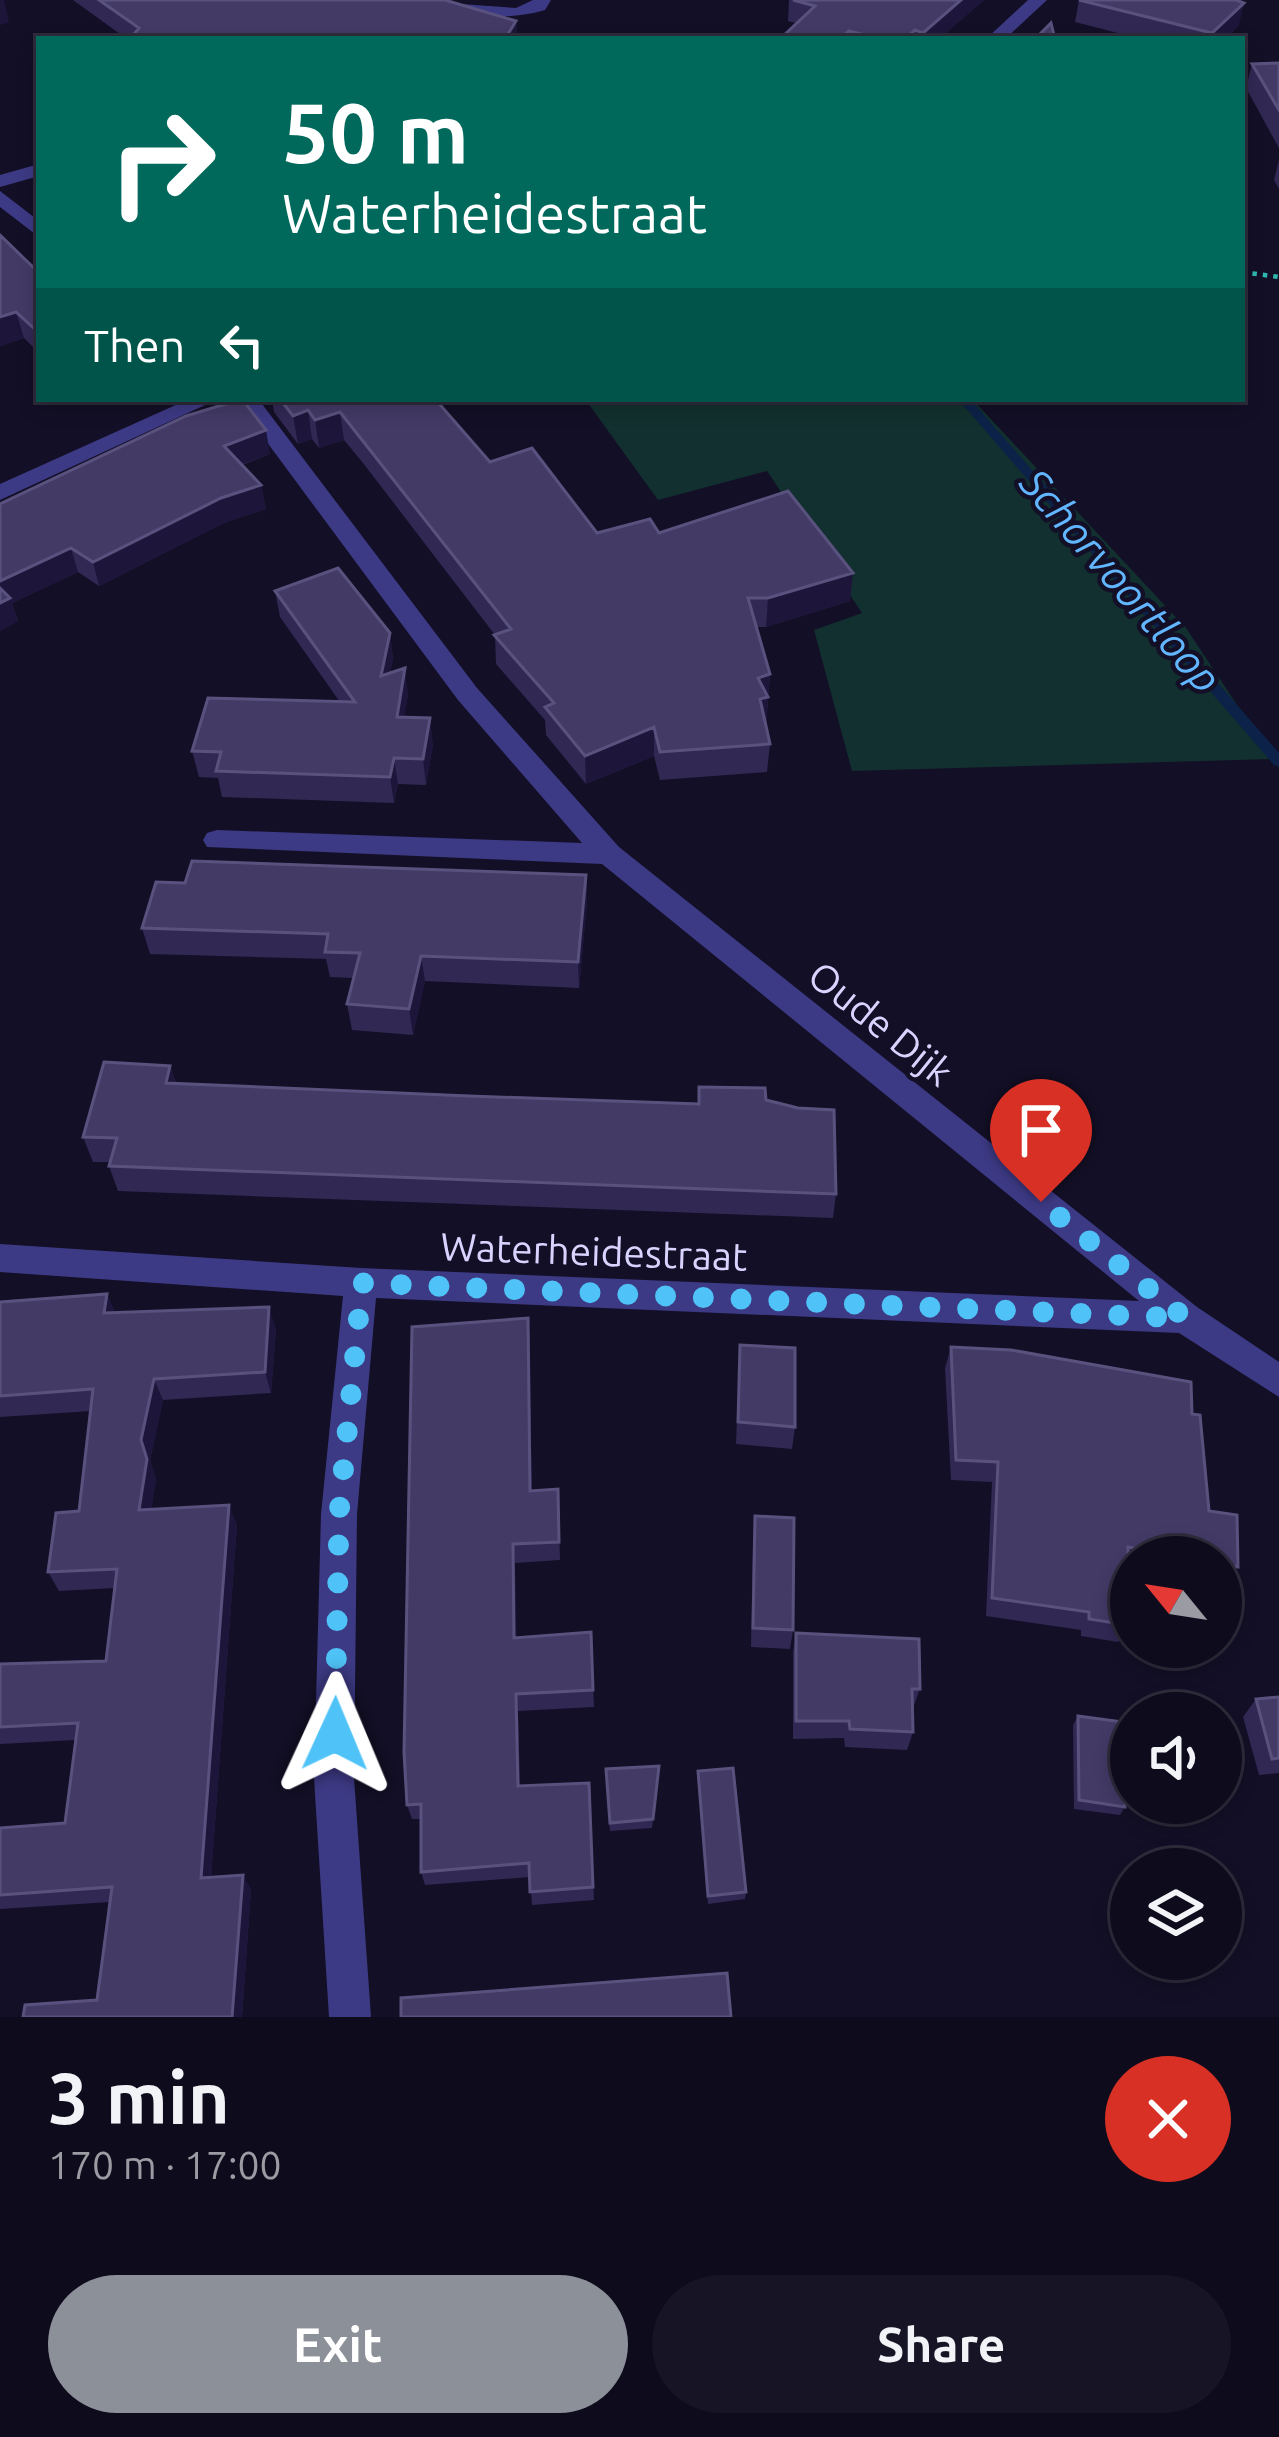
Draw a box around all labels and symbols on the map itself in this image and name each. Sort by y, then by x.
water label: Schorvoortloop [1011,458,1231,701]
street label: Oude Dijk [801,952,961,1094]
pin [990,1079,1092,1202]
street label: Waterheidestraat [440,1224,748,1278]
north arrow [1110,1536,1242,1668]
position arrow [272,1671,398,1797]

